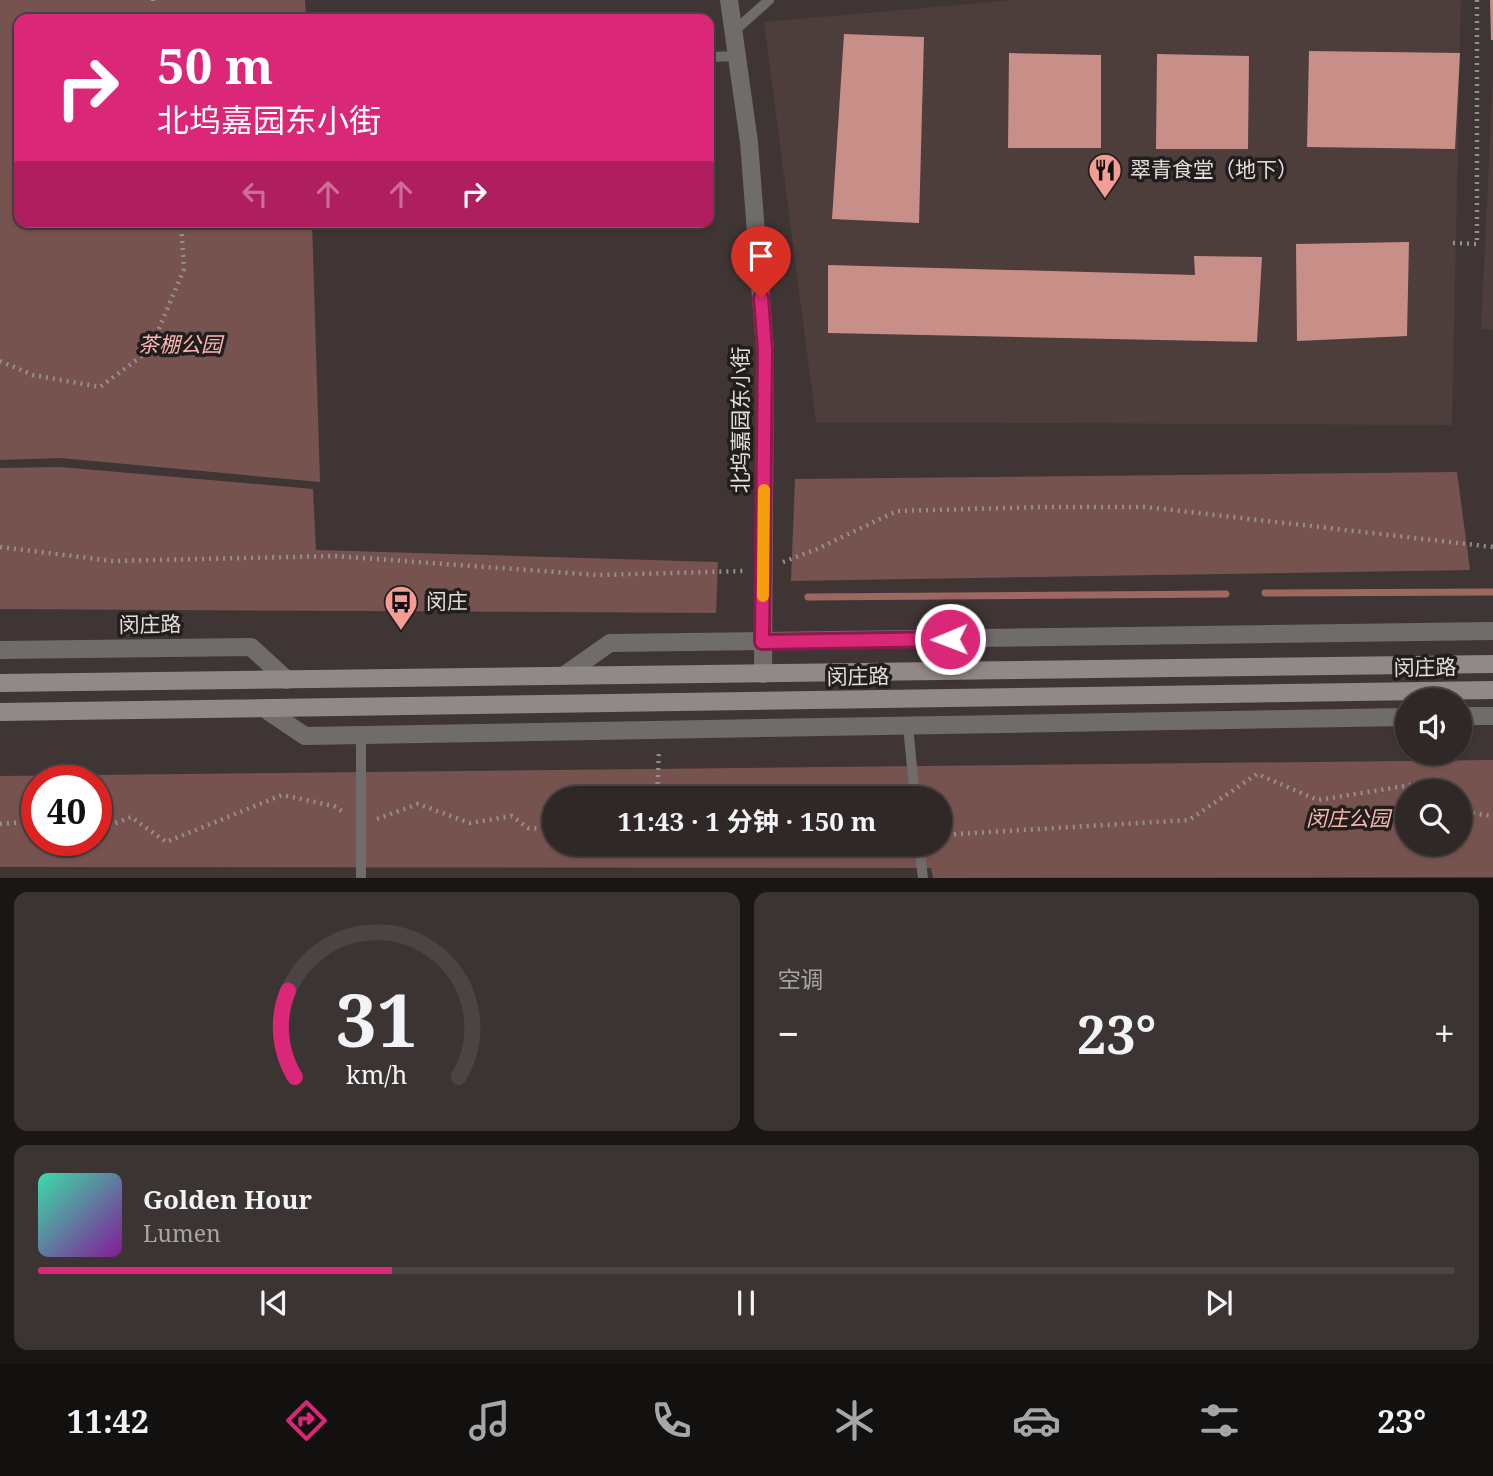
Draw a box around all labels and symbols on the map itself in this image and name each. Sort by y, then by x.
restaurant icon: 翠青食堂（地下） [1086,151,1124,200]
place label: 翠青食堂（地下） [1130,155,1298,183]
pin [731,226,791,298]
park label: 茶棚公园 [138,330,225,358]
street label: 北坞嘉园东小街 [726,347,754,494]
bus stop icon: 闵庄 [382,583,420,632]
place label: 闵庄 [426,587,468,615]
position arrow [913,602,987,676]
street label: 闵庄路 [118,609,182,639]
street label: 闵庄路 [1393,652,1457,682]
street label: 闵庄路 [826,661,890,691]
speed limit sign: 40 [21,765,112,856]
park label: 闵庄公园 [1306,804,1393,832]

